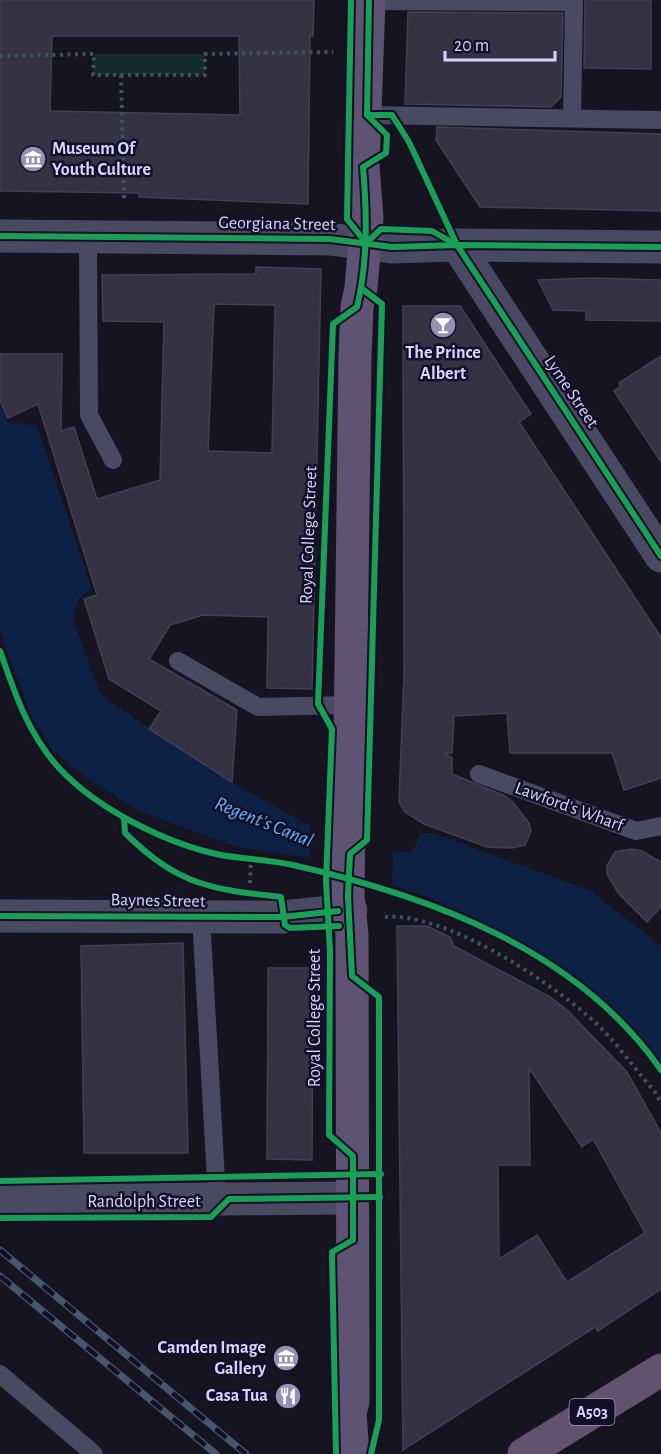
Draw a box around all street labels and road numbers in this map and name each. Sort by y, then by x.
street label: Georgiana Street [218,214,336,234]
street label: Lyme Street [540,353,602,432]
street label: Royal College Street [298,465,320,604]
street label: Lawford's Wharf [512,779,627,835]
street label: Baynes Street [110,891,206,911]
street label: Royal College Street [306,949,324,1087]
street label: Randolph Street [87,1193,201,1211]
road number: A503 [570,1399,614,1425]

